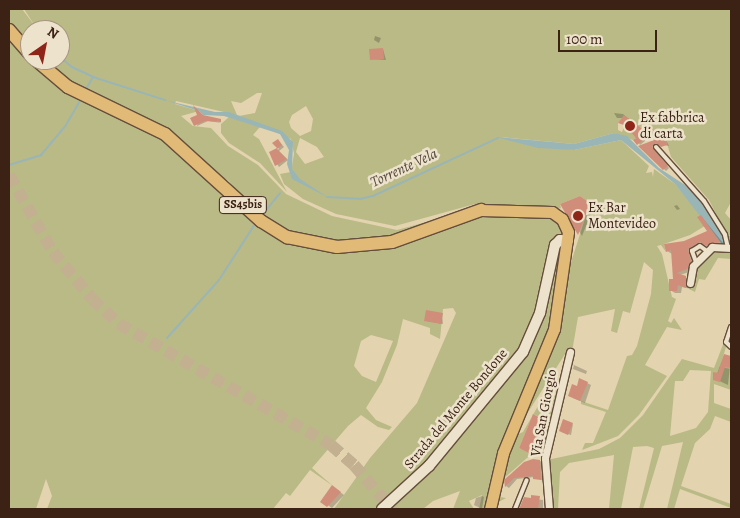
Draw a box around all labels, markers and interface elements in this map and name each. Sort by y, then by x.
north arrow [20,20,70,70]
scale bar [560,20,659,52]
text: N [43,22,62,44]
text: 100 m [566,29,603,49]
place label: Ex fabbrica di carta [640,110,705,142]
marker: Ex fabbrica di carta [624,120,636,132]
water label: Torrente Vela [368,145,440,191]
road number: SS45bis [218,196,268,214]
place label: Ex Bar Montevideo [588,200,656,232]
marker: Ex Bar Montevideo [572,210,584,222]
street label: Strada del Monte Bondone [401,345,511,473]
street label: Via San Giorgio [527,368,561,458]

